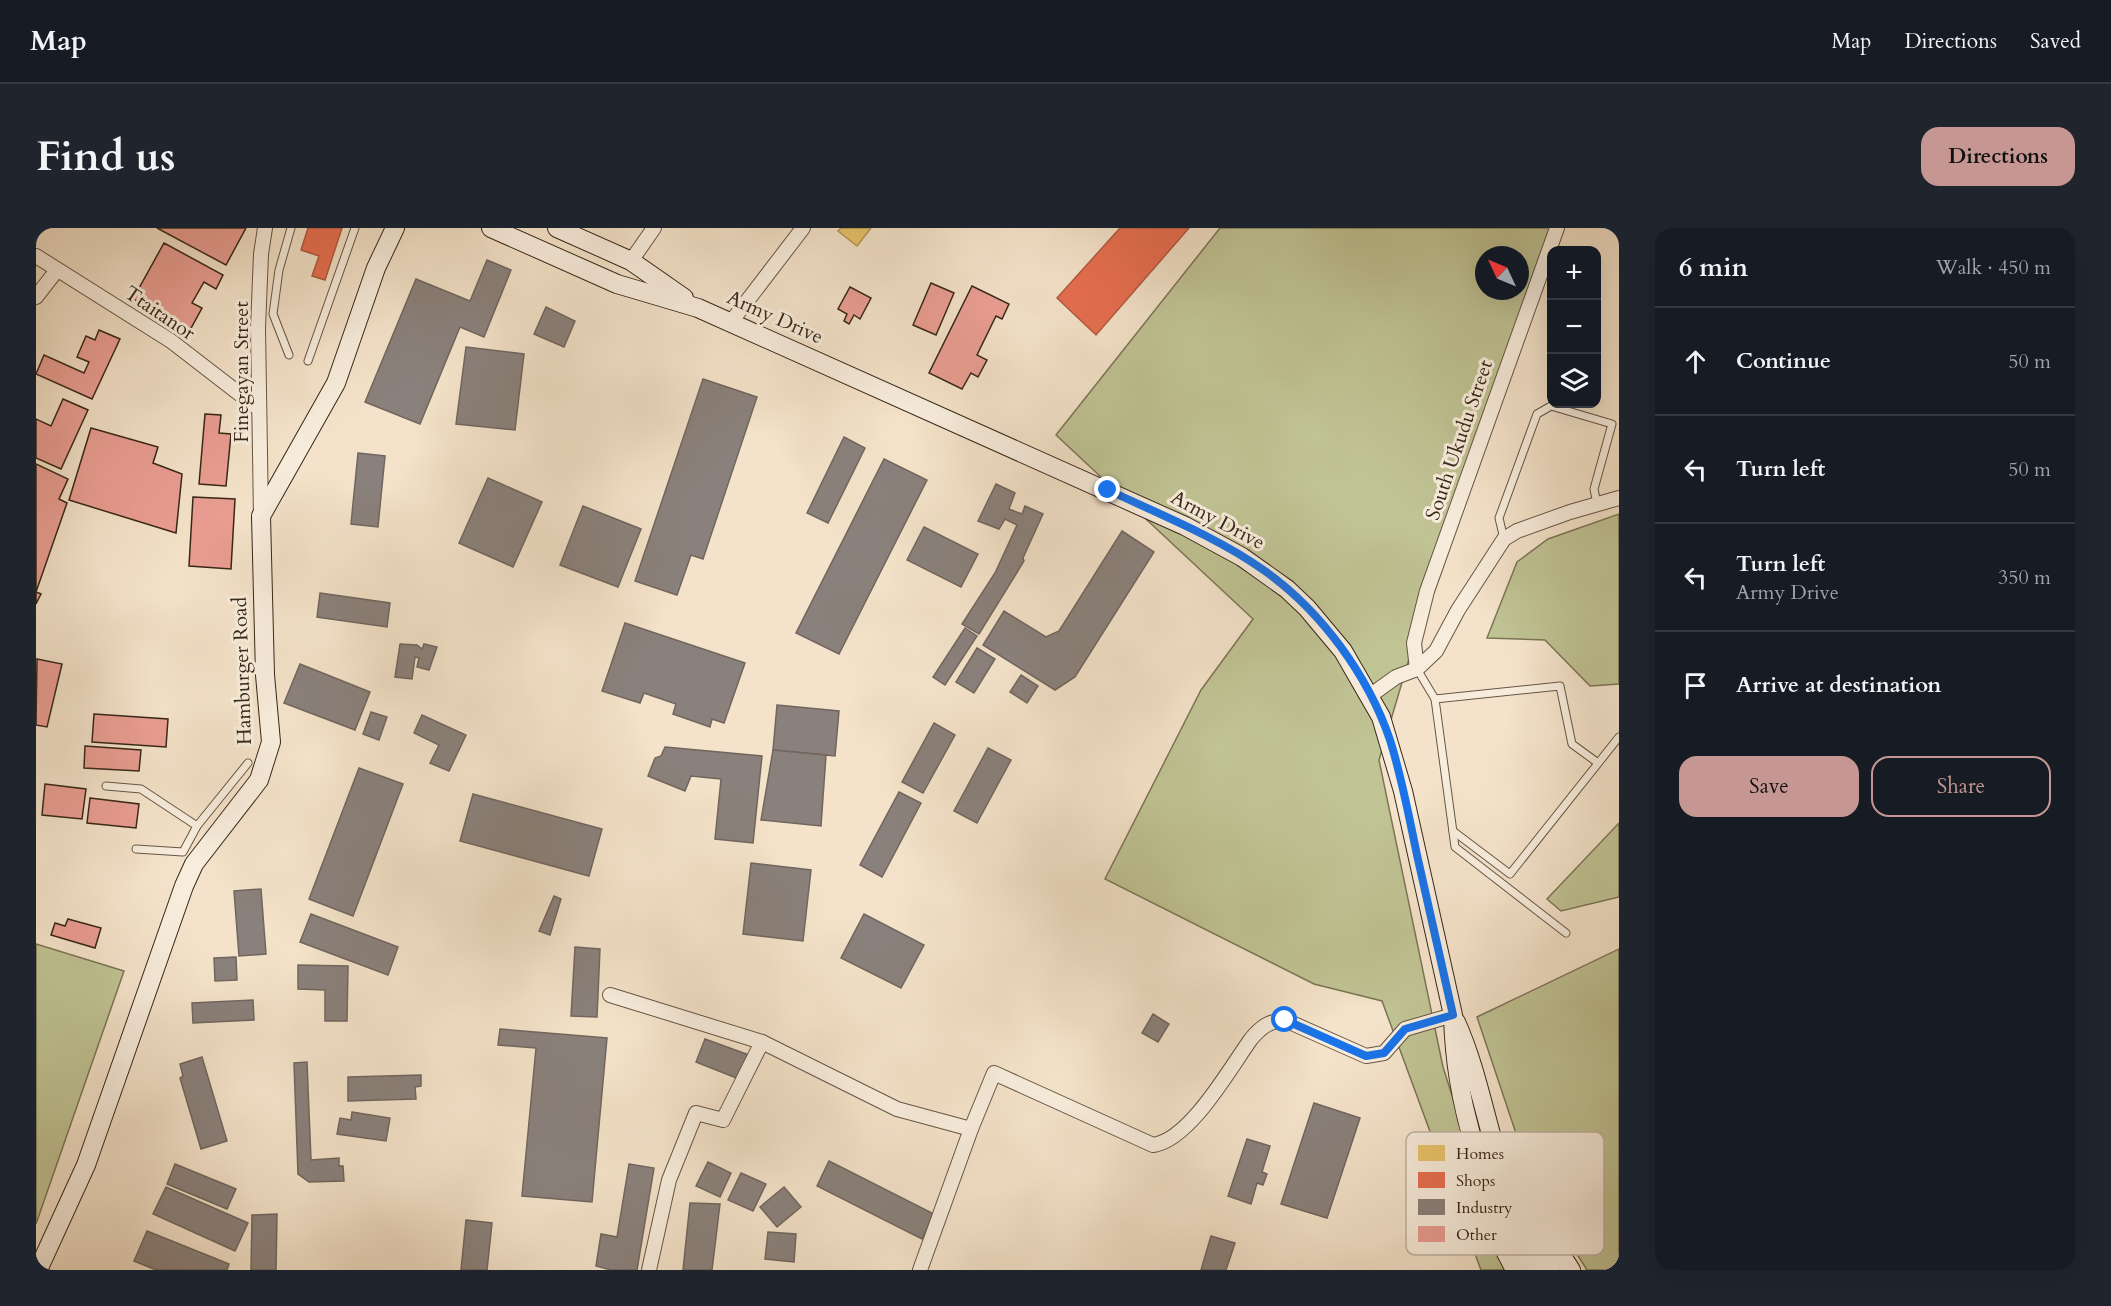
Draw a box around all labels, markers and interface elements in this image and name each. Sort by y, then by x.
text: Map [30,22,87,60]
text: Map [1831,27,1871,56]
text: Directions [1904,27,1997,56]
text: Saved [2030,27,2081,56]
button: Directions [1921,127,2075,186]
text: Find us [36,128,176,185]
north arrow [1475,246,1529,300]
map controls [1547,246,1601,408]
button: + [1547,246,1601,300]
text: 6 min [1679,250,1748,285]
text: Walk · 450 m [1936,254,2051,281]
street label: Ttaitanor [119,280,201,347]
street label: Army Drive [723,284,827,350]
button: − [1547,300,1601,354]
street label: Finegayan Street [228,301,255,443]
icon: ahead [1679,345,1712,378]
text: Continue [1736,346,1831,376]
text: 50 m [2008,348,2051,375]
button: layers [1547,354,1601,408]
street label: South Ukudu Street [1419,356,1499,524]
icon: left [1679,453,1712,486]
text: Turn left [1736,454,1825,484]
text: 50 m [2008,456,2051,483]
route end [1094,476,1120,502]
street label: Army Drive [1166,484,1270,556]
text: Turn left [1736,549,1825,579]
icon: left [1679,561,1712,594]
text: 350 m [1998,564,2051,591]
text: Army Drive [1736,579,1839,606]
street label: Hamburger Road [226,596,258,746]
icon: arrive [1679,669,1712,702]
text: Arrive at destination [1736,670,1941,700]
button: Save [1679,756,1859,817]
button: Share [1871,756,2051,817]
route start [1271,1006,1297,1032]
legend [1406,1132,1604,1255]
text: Homes [1456,1143,1504,1165]
text: Shops [1456,1170,1495,1192]
text: Industry [1456,1197,1513,1219]
text: Other [1456,1224,1497,1246]

